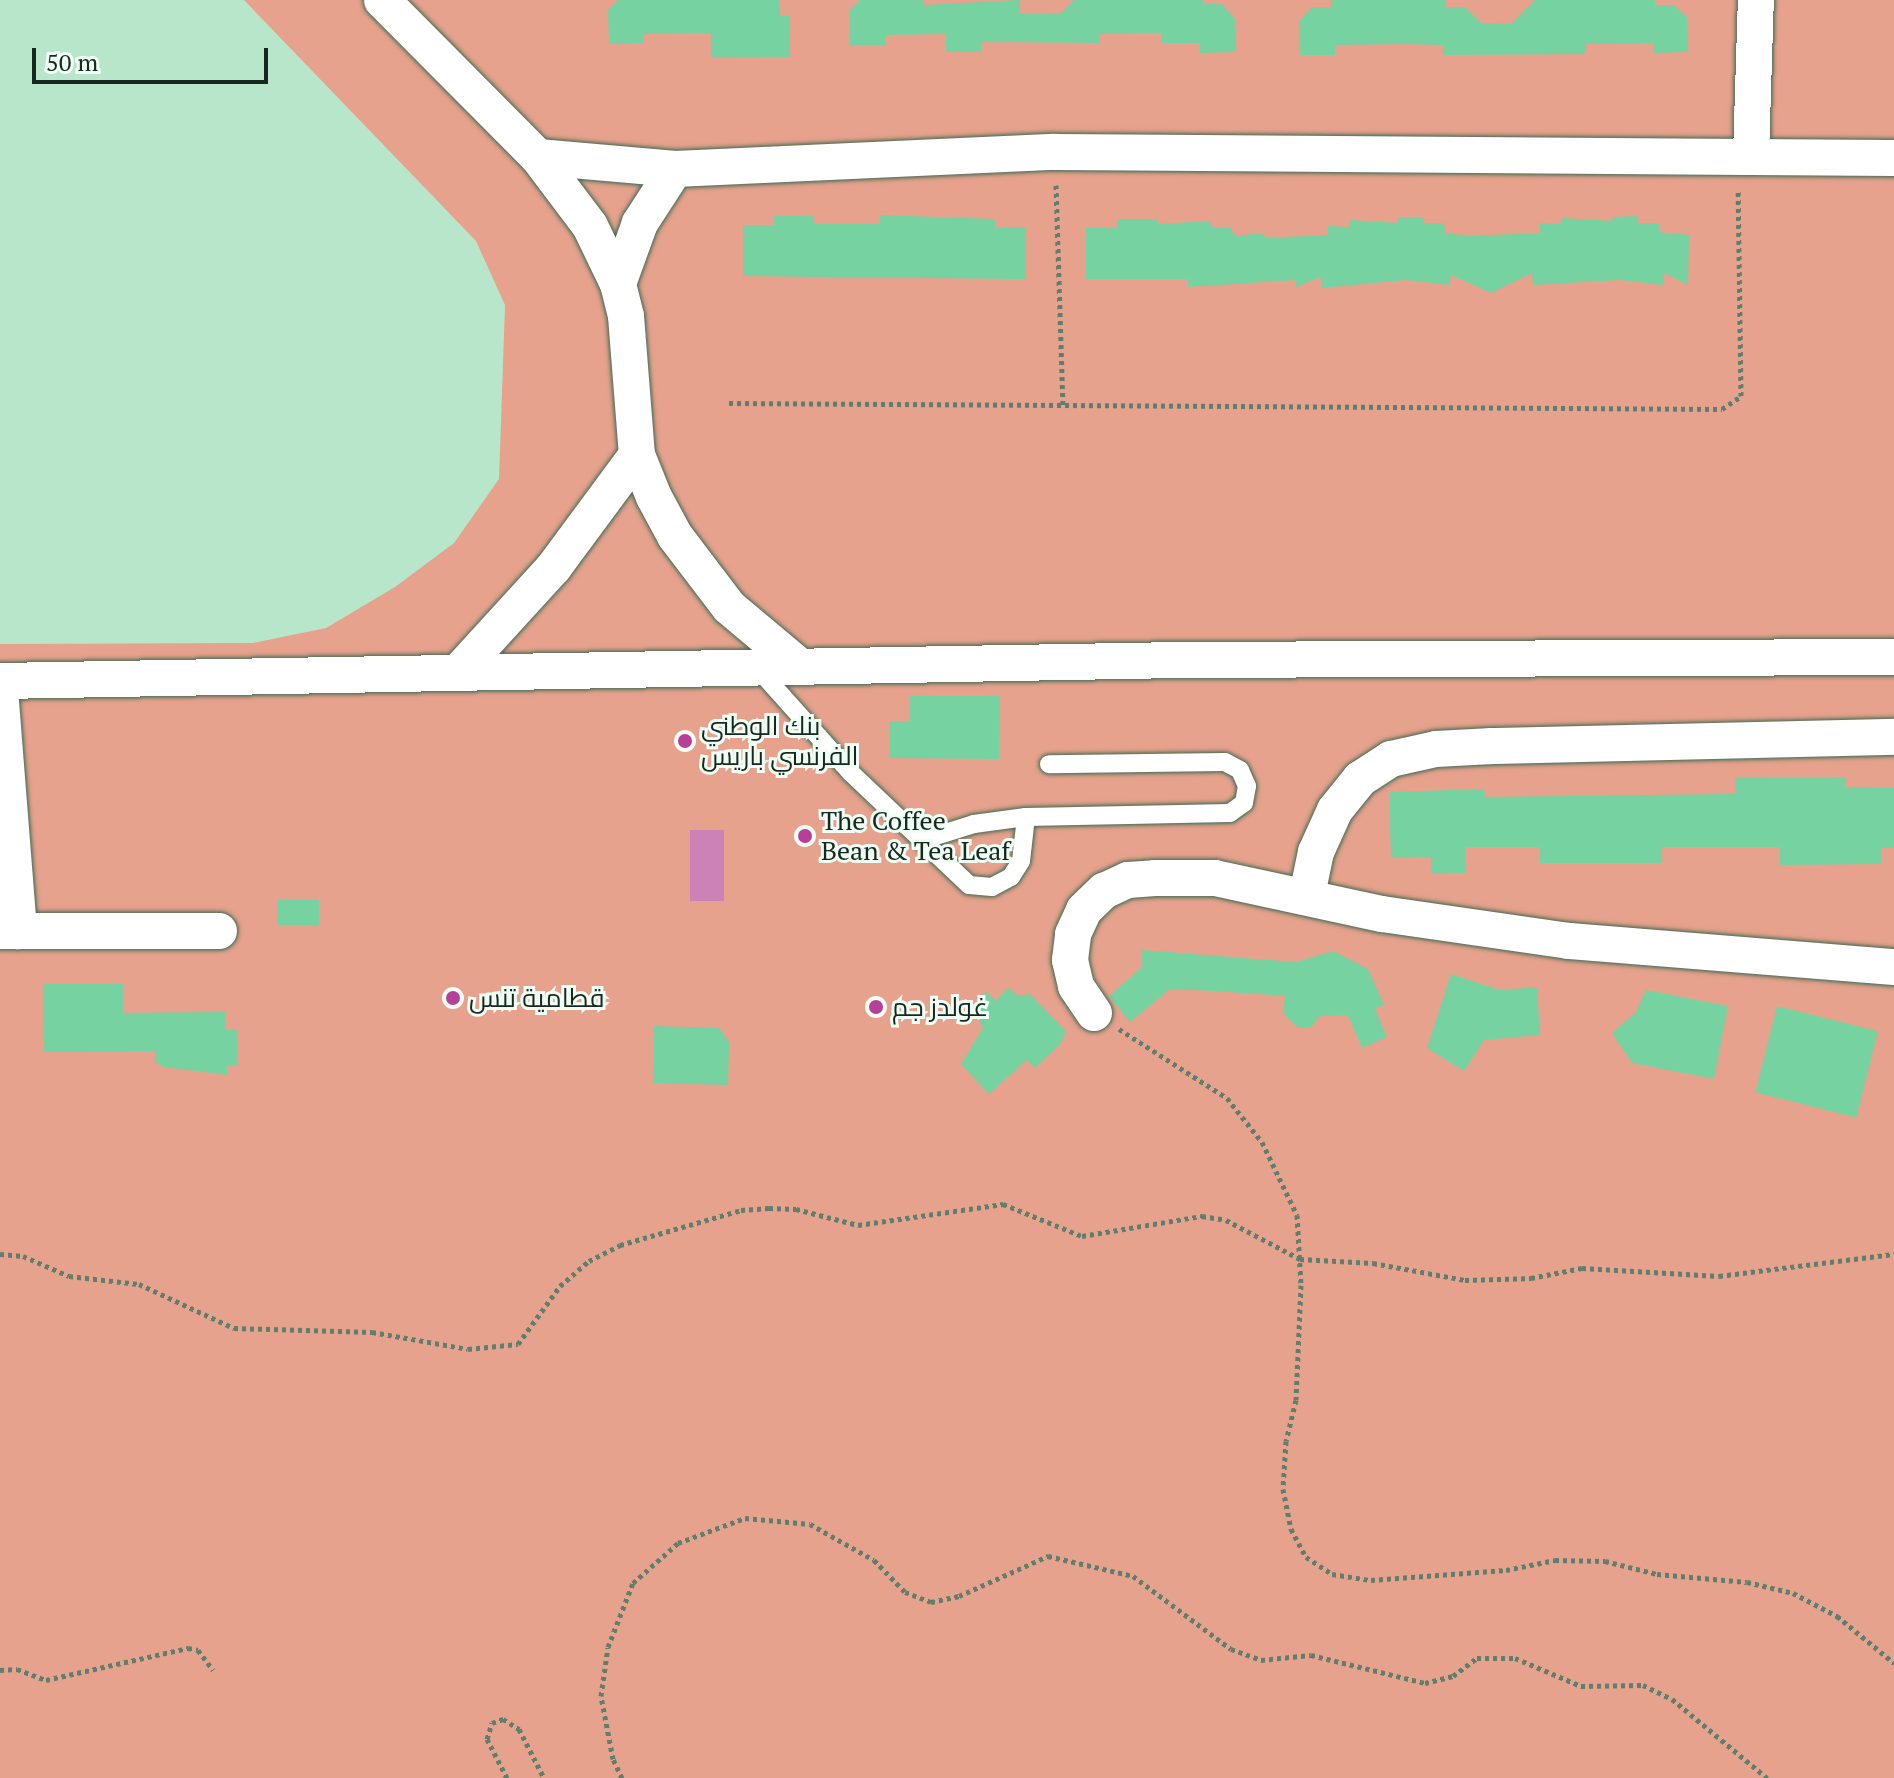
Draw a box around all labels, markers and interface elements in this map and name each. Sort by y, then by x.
scale bar [36,32,272,82]
text: 50 m [46,46,98,78]
place label: بنك الوطني الفرنسي باريس [701,710,859,772]
marker: بنك الوطني الفرنسي باريس [676,732,694,750]
place label: The Coffee Bean & Tea Leaf [821,805,1010,866]
marker: The Coffee Bean & Tea Leaf [796,827,814,845]
place label: قطامية تنس [469,982,605,1014]
marker: قطامية تنس [444,989,462,1007]
place label: غولدز جم [892,991,988,1023]
marker: غولدز جم [867,998,885,1016]

